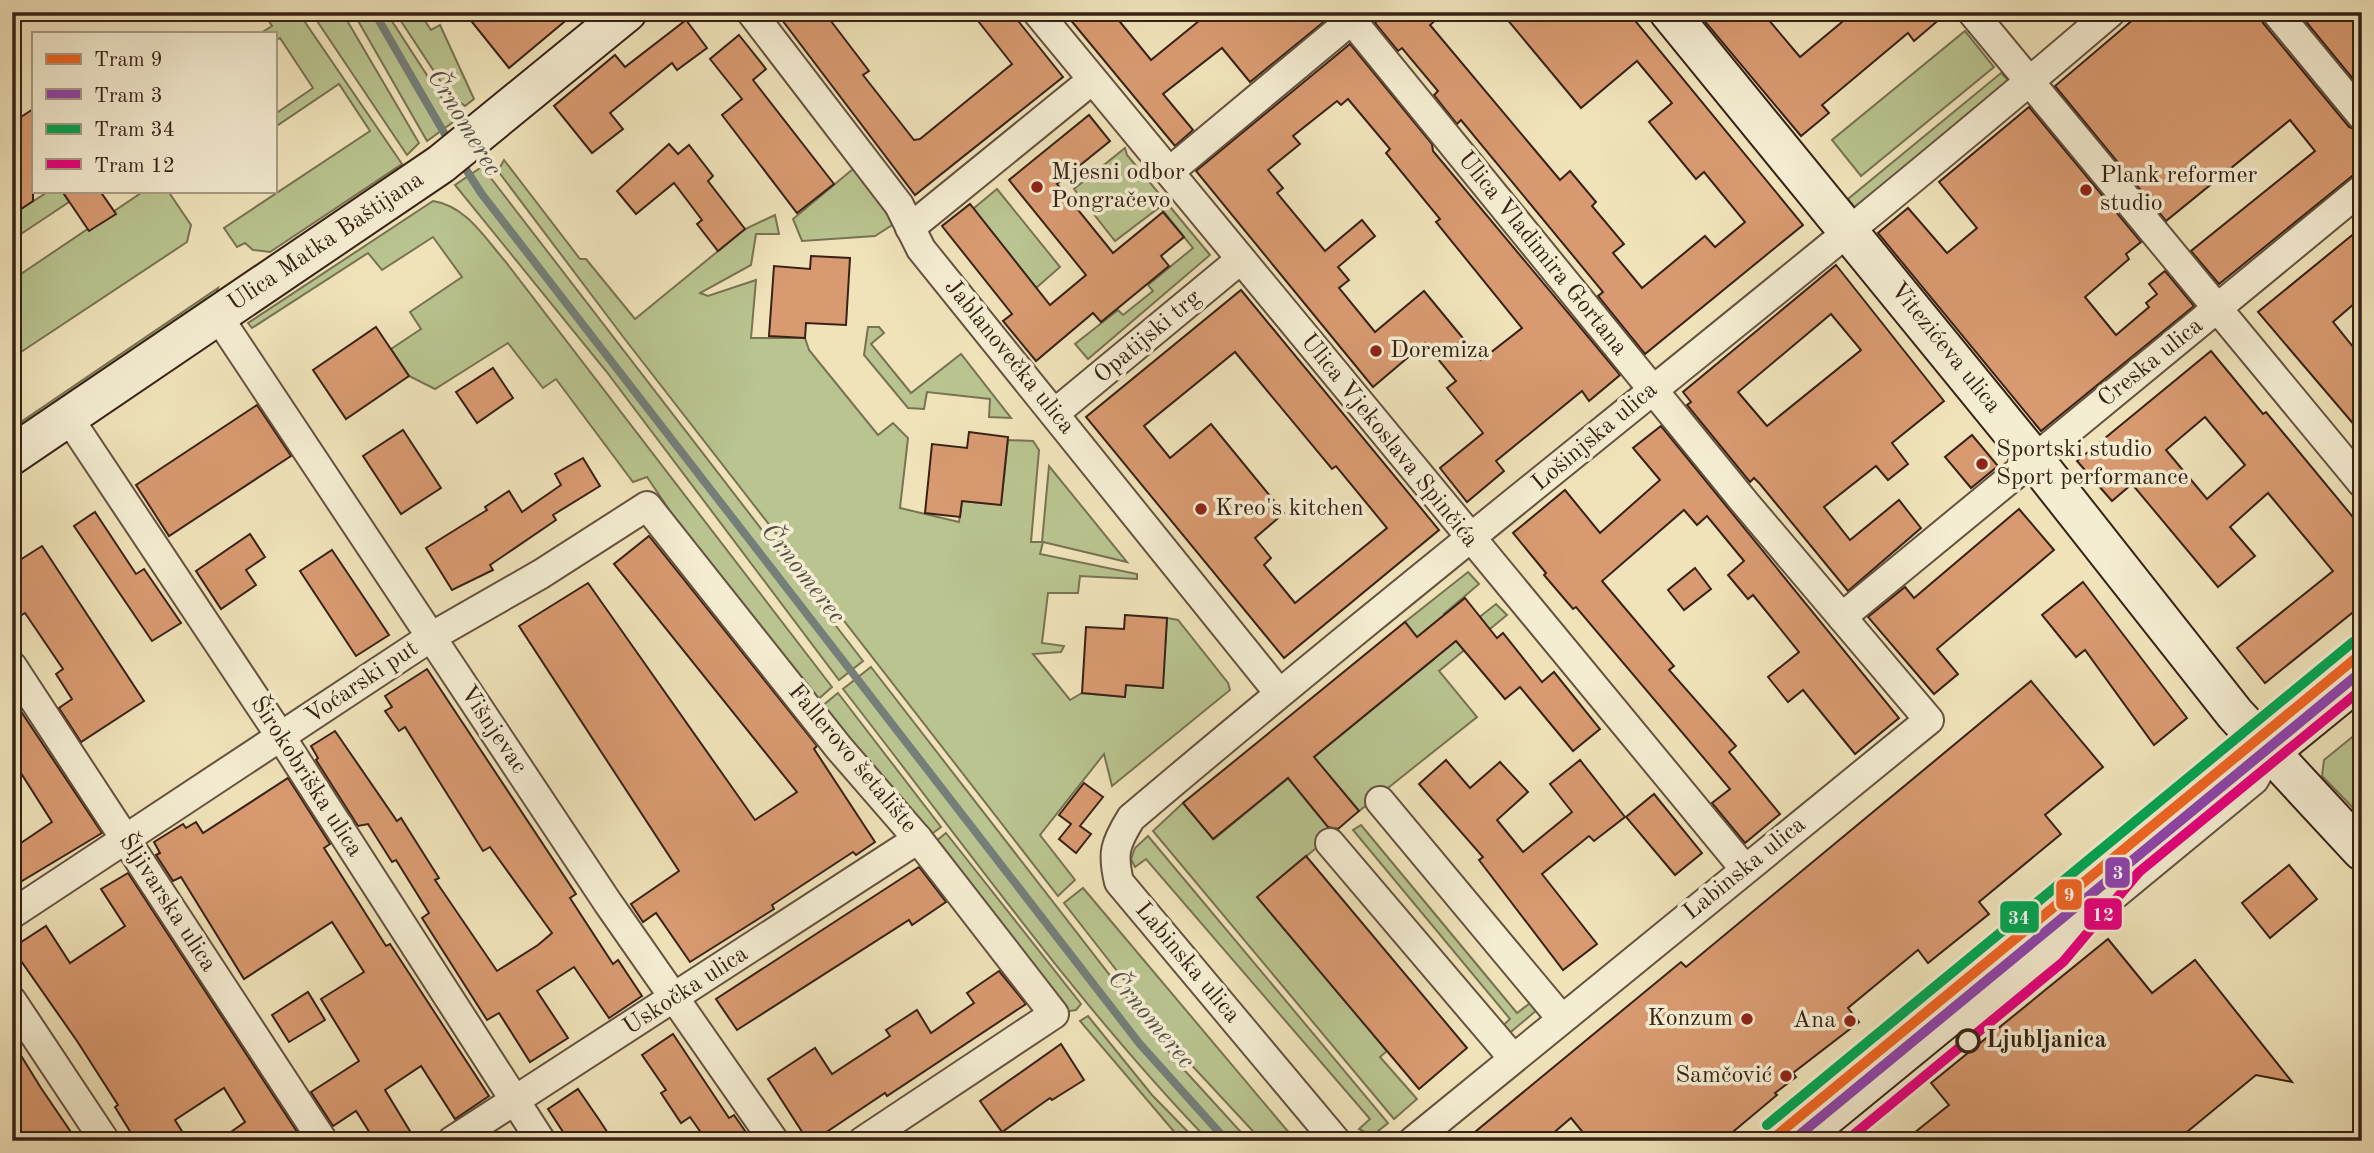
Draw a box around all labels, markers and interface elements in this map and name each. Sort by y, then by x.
legend [32,32,276,192]
text: Tram 9 [94,50,163,71]
water label: Črnomerec [422,62,510,181]
text: Tram 3 [94,86,163,107]
text: Tram 34 [94,120,175,141]
street label: Ulica Vladimira Gortana [1453,148,1632,361]
text: Tram 12 [94,156,175,177]
place label: Mjesni odbor Pongračevo [1051,161,1185,213]
place label: Plank reformer studio [2100,164,2257,216]
street label: Ulica Matka Baštijana [224,168,428,316]
marker: Mjesni odbor Pongračevo [1029,179,1045,195]
marker: Plank reformer studio [2078,182,2094,198]
street label: Jablanovečka ulica [939,275,1079,439]
street label: Vitezićeva ulica [1885,278,2005,418]
street label: Opatijski trg [1090,286,1206,388]
street label: Creska ulica [2094,314,2208,412]
street label: Ulica Vjekoslava Spinčića [1296,330,1482,552]
place label: Doremiza [1390,339,1490,363]
marker: Doremiza [1368,343,1384,359]
street label: Lošinjska ulica [1528,378,1662,496]
place label: Sportski studio Sport performance [1996,438,2189,490]
marker: Sportski studio Sport performance [1974,456,1990,472]
place label: Kreo's kitchen [1215,497,1364,521]
marker: Kreo's kitchen [1193,501,1209,517]
water label: Črnomerec [756,516,854,629]
street label: Voćarski put [301,637,423,729]
street label: Fallerovo šetalište [783,680,921,838]
street label: Višnjevac [455,682,531,778]
street label: Širokobriška ulica [245,690,371,862]
street label: Labinska ulica [1679,813,1811,925]
street label: Šljivarska ulica [114,827,225,976]
line badge: 3 [2104,856,2131,889]
text: 3 [2112,865,2124,884]
line badge: 9 [2055,878,2083,911]
text: 9 [2063,887,2075,906]
line badge: 12 [2083,897,2123,931]
street label: Labinska ulica [1130,898,1244,1028]
line badge: 34 [1999,900,2040,934]
text: 12 [2092,907,2114,926]
text: 34 [2008,910,2030,929]
street label: Uskočka ulica [619,942,753,1040]
water label: Črnomerec [1102,962,1203,1074]
place label: Konzum [1648,1007,1733,1031]
place label: Ana [1793,1009,1836,1033]
marker: Konzum [1739,1011,1755,1027]
marker: Ana [1842,1013,1858,1029]
marker: Ljubljanica [1956,1029,1980,1053]
place label: Ljubljanica [1986,1029,2107,1053]
place label: Samčović [1675,1064,1772,1088]
marker: Samčović [1778,1068,1794,1084]

